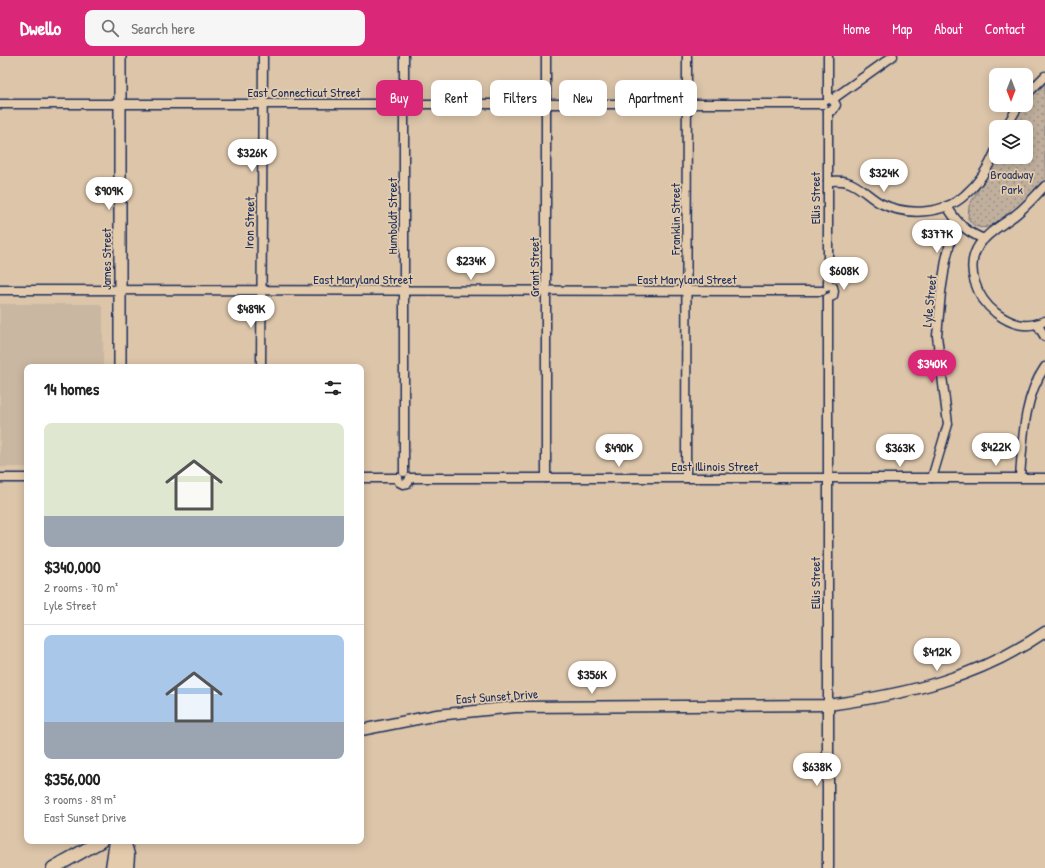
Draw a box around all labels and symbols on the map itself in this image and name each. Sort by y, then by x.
north arrow [989,68,1033,112]
street label: East Connecticut Street [248,83,361,101]
pin: $326K [224,139,280,173]
pin: $324K [856,159,912,193]
park label: Broadway Park [990,165,1034,198]
street label: Ellis Street [806,171,824,224]
pin: $909K [81,177,137,211]
street label: Humboldt Street [383,177,401,254]
street label: Franklin Street [666,183,684,256]
street label: Iron Street [240,196,258,249]
pin: $377K [909,220,965,254]
street label: James Street [97,227,115,290]
street label: Grant Street [525,237,543,297]
pin: $234K [443,247,499,281]
pin: $608K [816,257,872,291]
street label: East Maryland Street [313,270,413,288]
street label: East Maryland Street [637,270,737,288]
street label: Lyle Street [917,274,941,328]
pin: $489K [223,295,279,329]
pin: $340K [904,350,960,384]
pin: $422K [968,433,1024,467]
pin: $490K [591,434,647,468]
pin: $363K [872,434,928,468]
street label: East Illinois Street [671,457,759,475]
street label: Ellis Street [806,556,824,609]
pin: $412K [909,638,965,672]
pin: $356K [564,661,620,695]
street label: East Sunset Drive [455,684,539,708]
pin: $638K [789,753,845,787]

